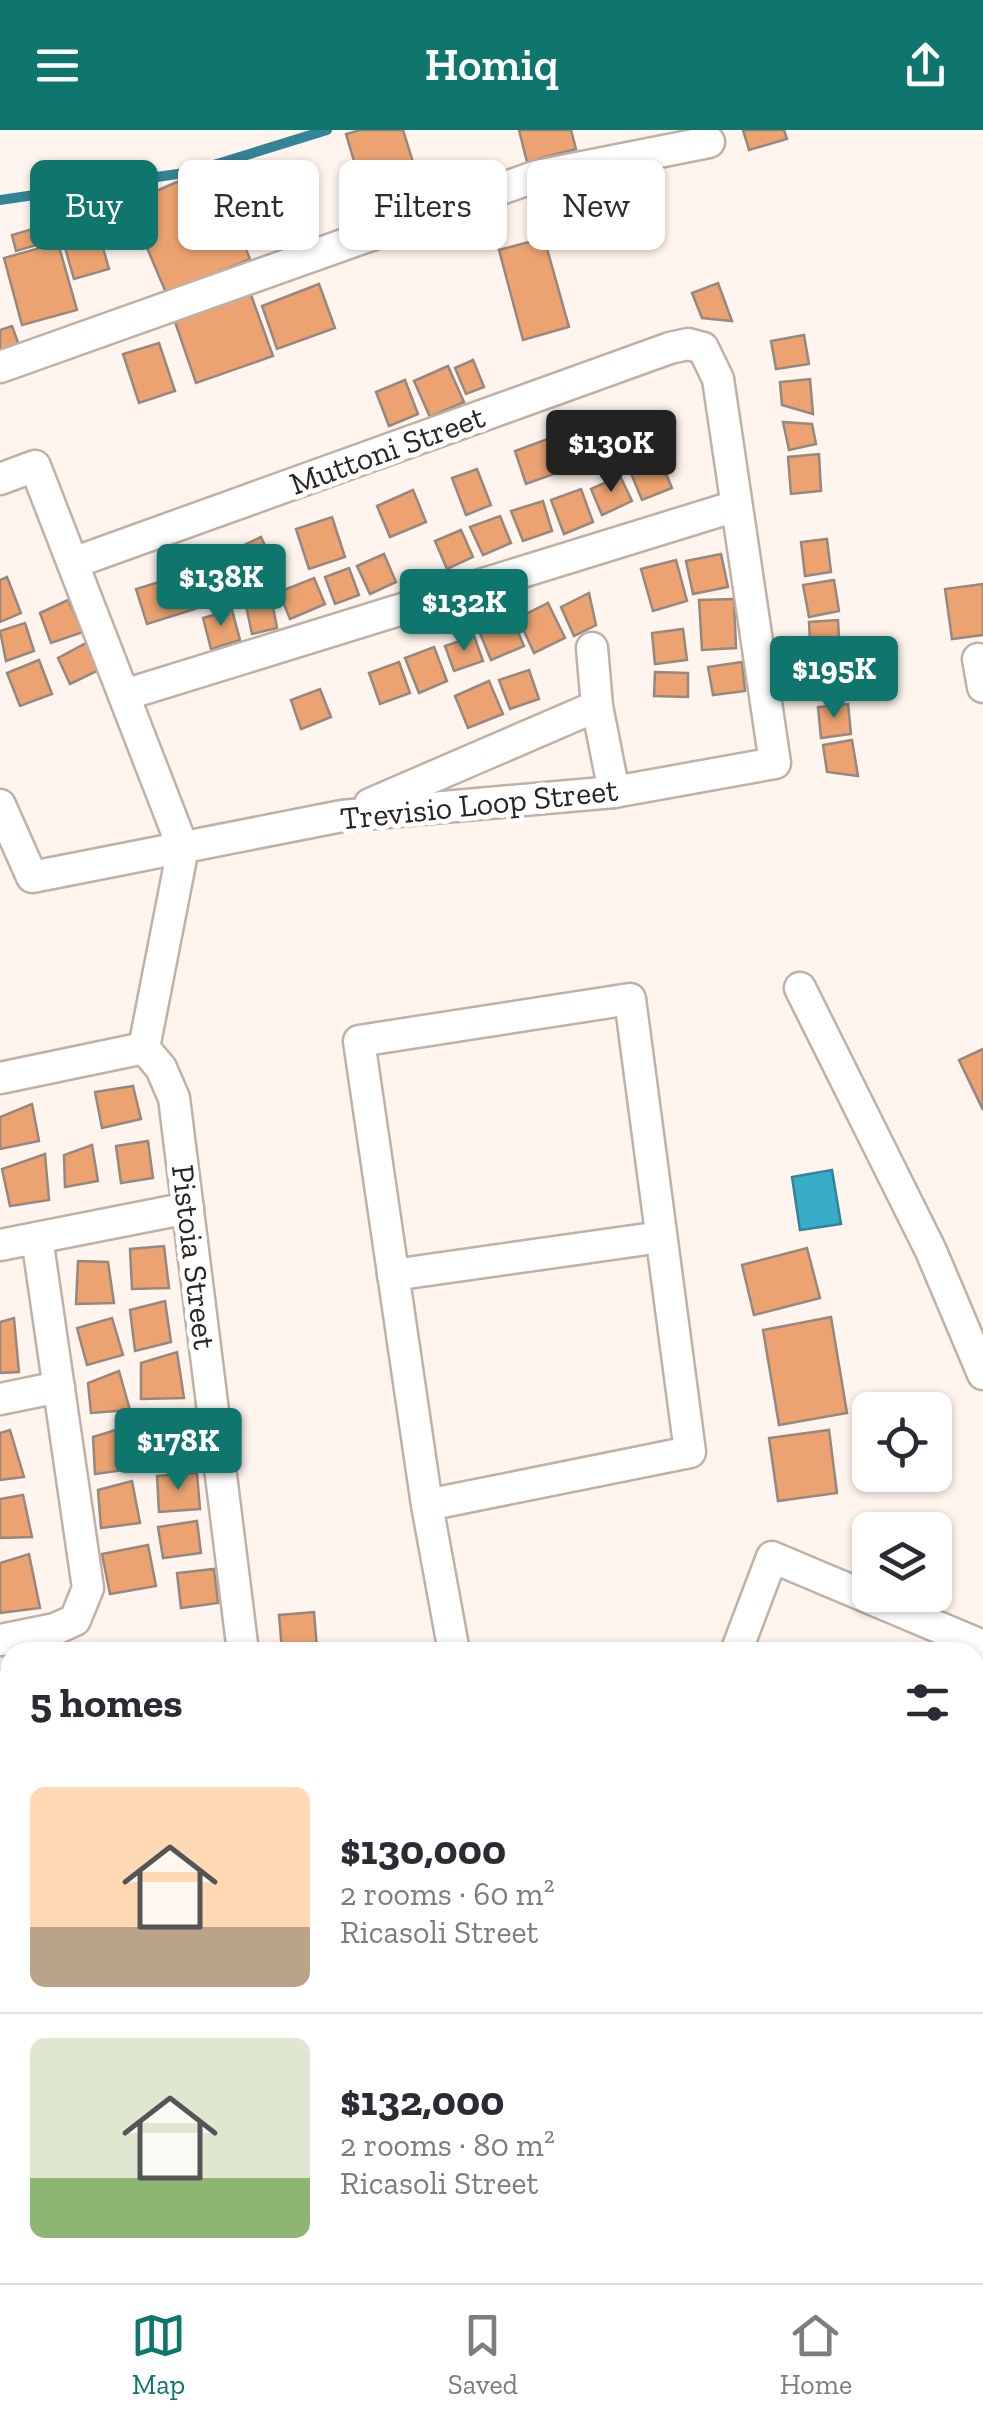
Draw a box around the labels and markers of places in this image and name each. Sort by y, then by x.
pin: $130K [541,410,681,495]
pin: $138K [151,544,291,629]
pin: $132K [394,569,534,654]
pin: $195K [764,636,904,721]
pin: $178K [108,1408,248,1493]

